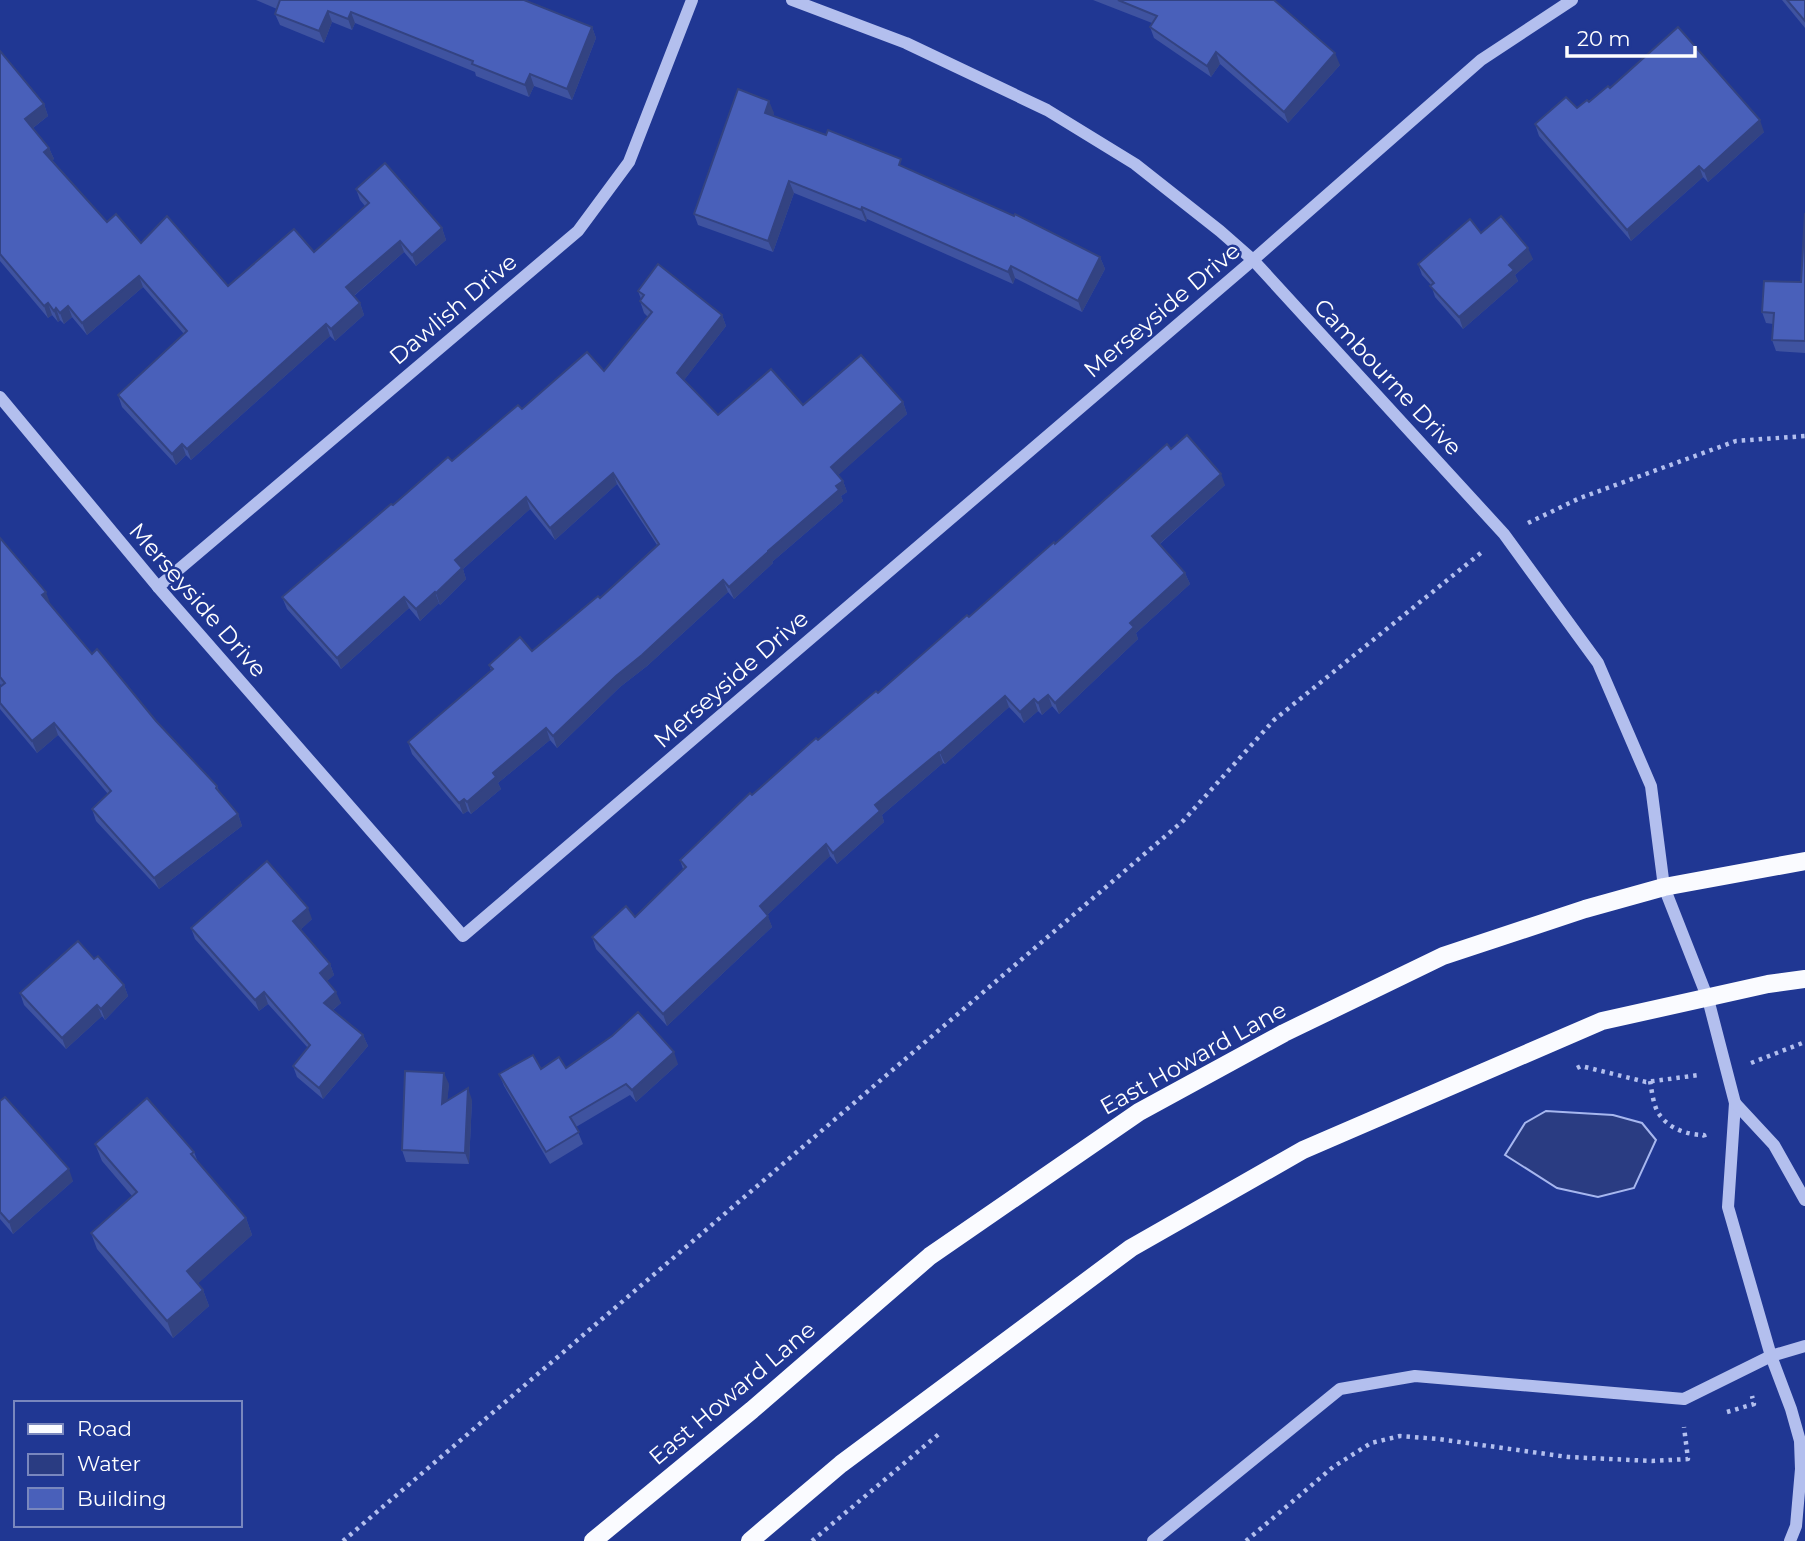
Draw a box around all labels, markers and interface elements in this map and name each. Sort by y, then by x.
scale bar [1567,14,1695,58]
text: 20 m [1577,26,1631,51]
street label: Merseyside Drive [1078,236,1246,384]
street label: Dawlish Drive [383,248,523,370]
street label: Cambourne Drive [1308,293,1468,461]
street label: Merseyside Drive [123,517,273,683]
street label: Merseyside Drive [648,604,814,754]
street label: East Howard Lane [1095,995,1291,1121]
street label: East Howard Lane [643,1315,821,1471]
legend [14,1401,242,1527]
text: Road [77,1416,132,1441]
text: Water [77,1451,141,1476]
text: Building [77,1486,167,1511]

